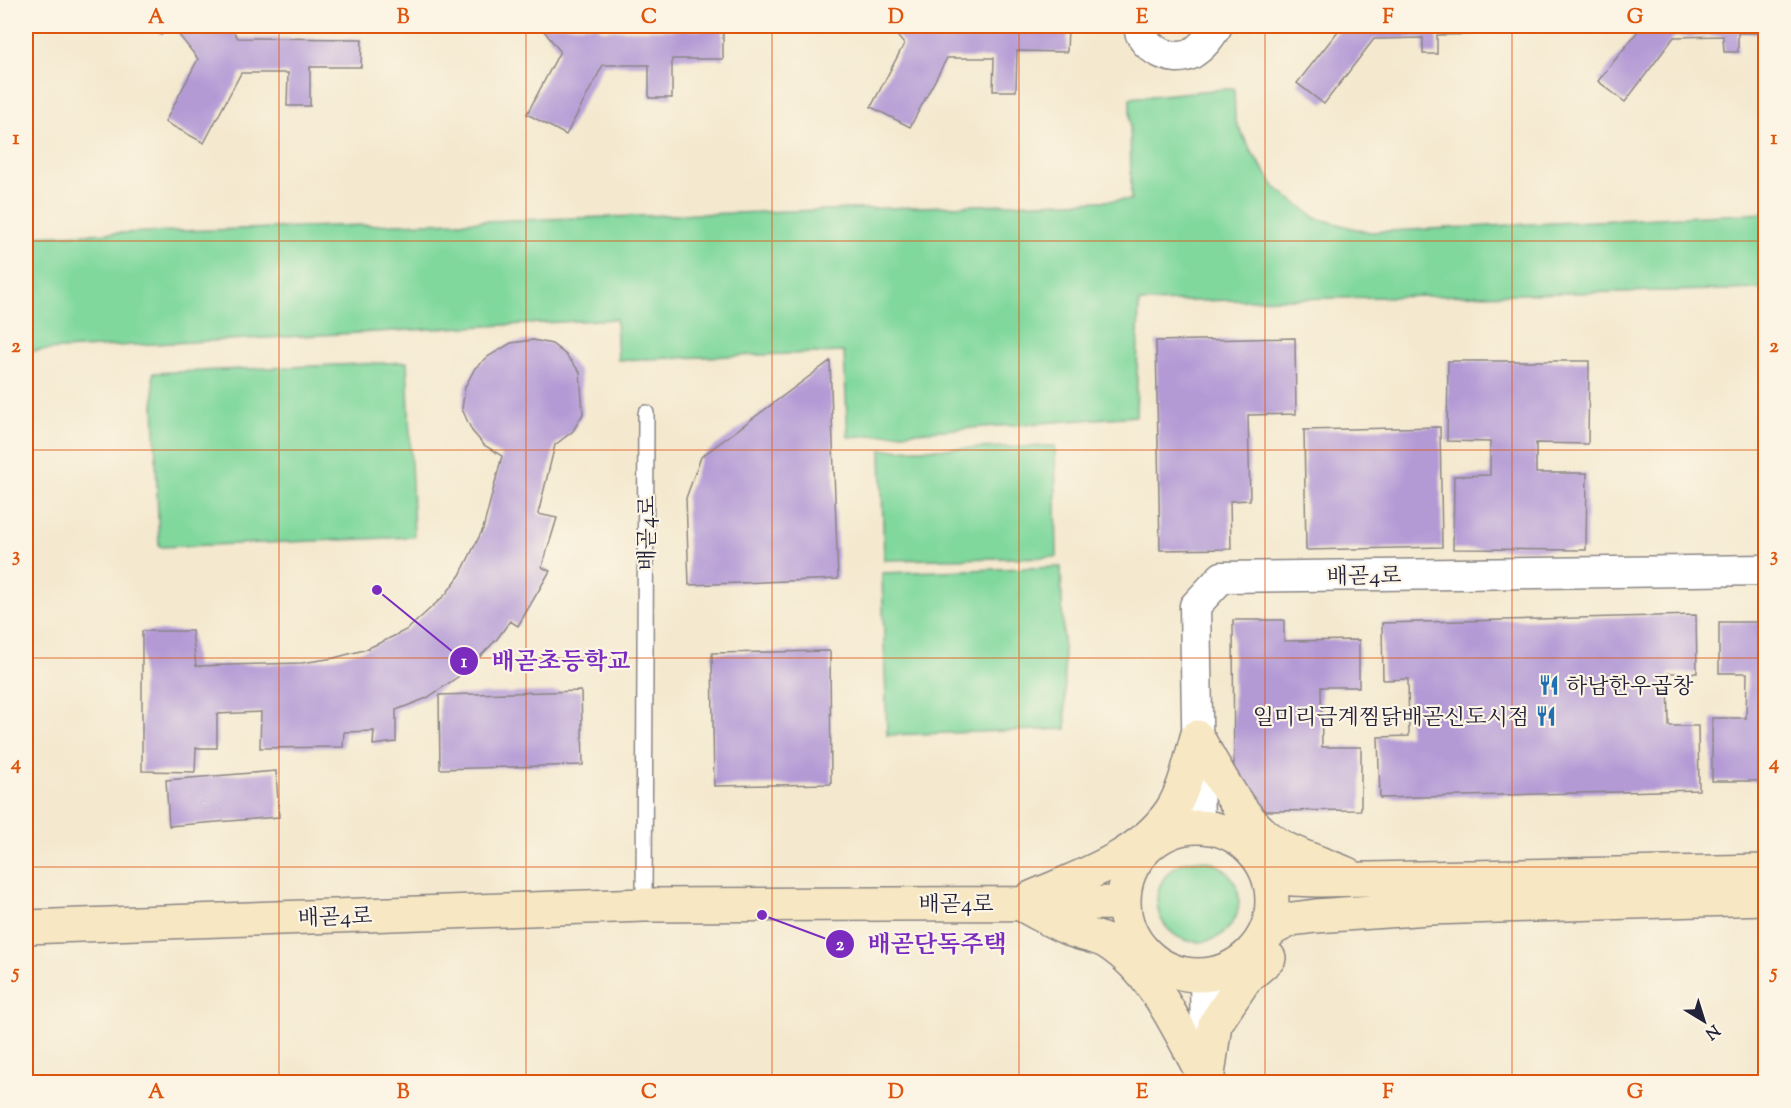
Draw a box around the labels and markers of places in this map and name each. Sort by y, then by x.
callout: 배곧초등학교 [449,640,643,682]
place label: 하남한우곱창 [1566,672,1694,704]
restaurant icon: 하남한우곱창 [1537,673,1561,697]
place label: 일미리금계찜닭배곧신도시점 [1253,703,1529,735]
restaurant icon: 일미리금계찜닭배곧신도시점 [1534,704,1558,728]
callout: 배곧단독주택 [825,923,1018,965]

